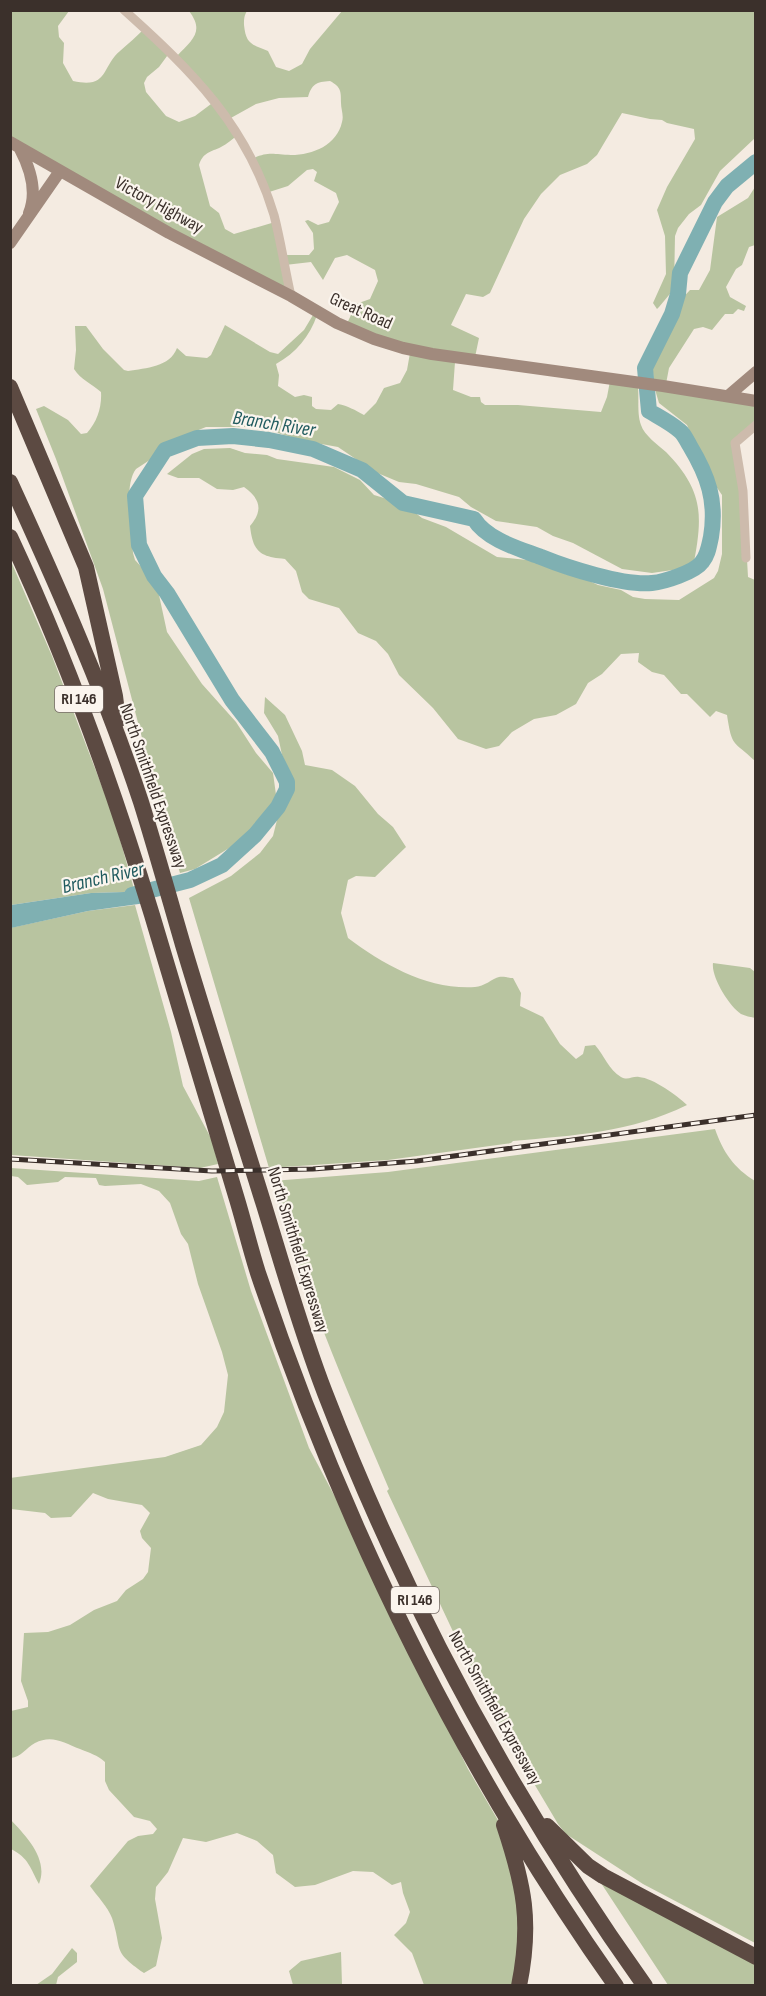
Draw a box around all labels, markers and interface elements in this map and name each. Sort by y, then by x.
street label: Victory Highway [111,172,207,238]
street label: Great Road [326,288,396,334]
water label: Branch River [231,406,318,443]
road number: RI 146 [55,686,103,712]
street label: North Smithfield Expressway [115,701,191,871]
water label: Branch River [60,857,148,899]
street label: North Smithfield Expressway [263,1164,333,1336]
road number: RI 146 [391,1587,439,1613]
street label: North Smithfield Expressway [444,1627,546,1789]

